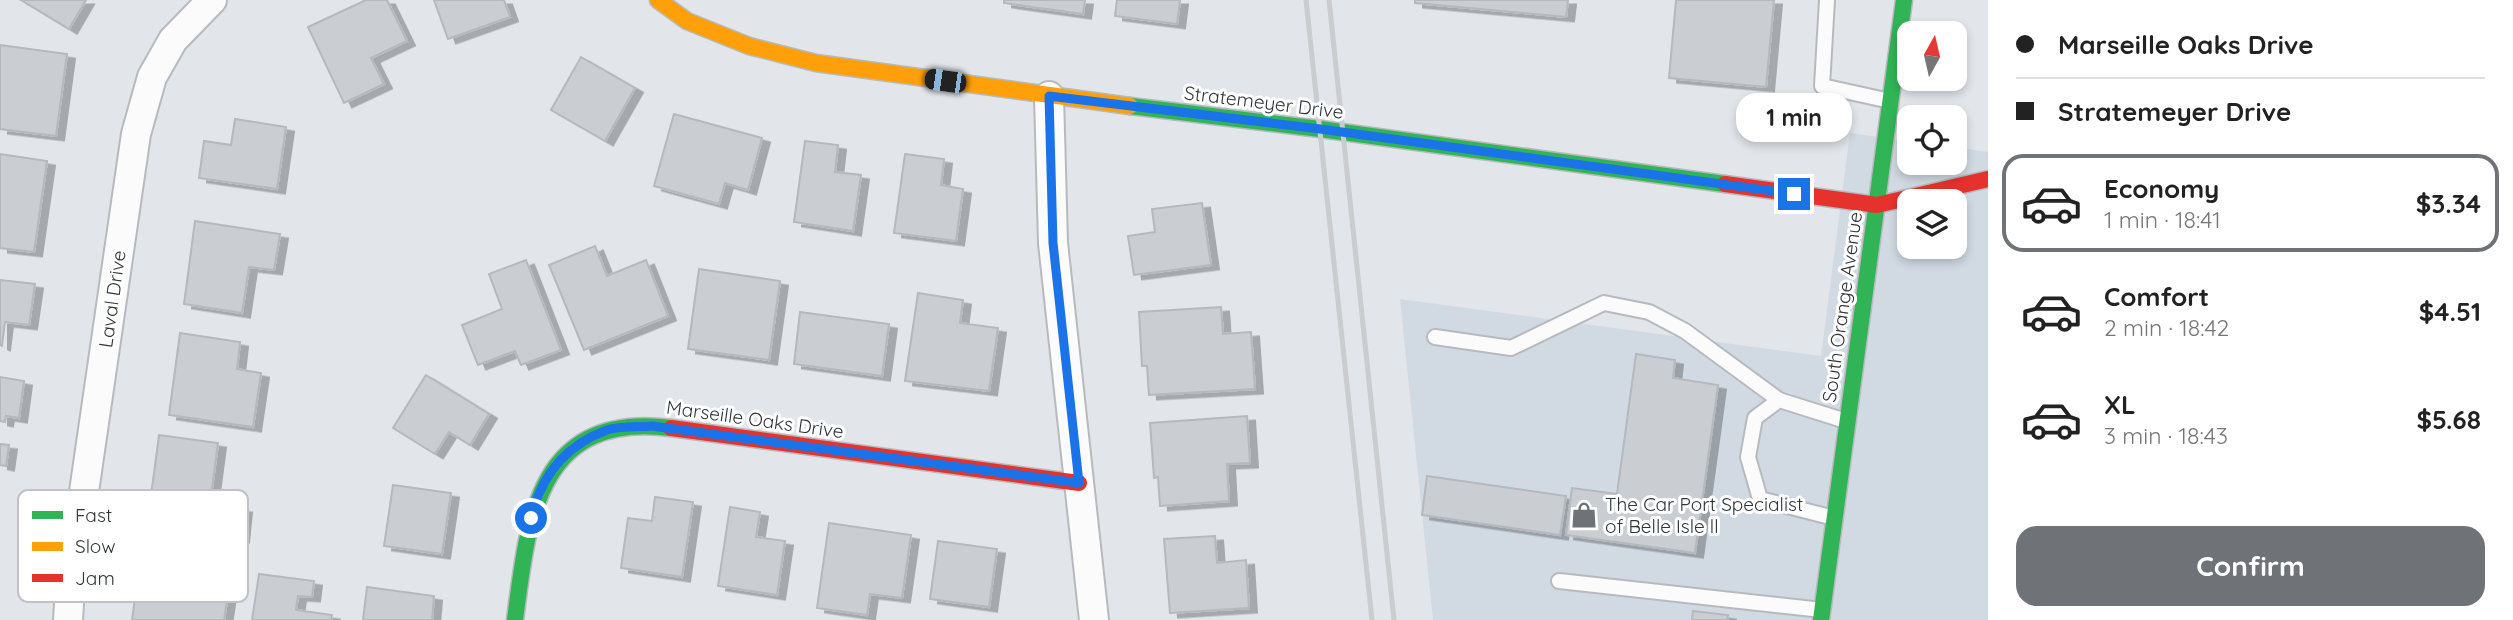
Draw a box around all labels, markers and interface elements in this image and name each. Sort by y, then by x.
north arrow [1897,21,1967,91]
map controls [1897,21,1967,259]
text: Marseille Oaks Drive [2058,28,2314,61]
car [923,68,968,94]
street label: Stratemeyer Drive [1183,80,1345,124]
callout: 1 min [1736,92,1852,142]
text: Stratemeyer Drive [2058,95,2291,128]
text: 1 min [1766,103,1822,132]
button: locate [1897,105,1967,175]
icon: car [2020,172,2083,235]
text: Economy [2104,172,2219,205]
route end [1778,178,1810,210]
text: $3.34 [2416,187,2481,220]
button: layers [1897,189,1967,259]
text: 1 min · 18:41 [2104,205,2221,234]
street label: South Orange Avenue [1817,210,1867,404]
street label: Laval Drive [93,249,131,349]
icon: car [2020,280,2083,343]
text: Comfort [2104,280,2209,313]
text: $4.51 [2419,295,2481,328]
text: 2 min · 18:42 [2104,313,2229,342]
icon: car [2020,388,2083,451]
text: XL [2104,388,2136,421]
street label: Marseille Oaks Drive [665,395,845,443]
text: $5.68 [2416,403,2481,436]
text: 3 min · 18:43 [2104,421,2228,450]
legend [18,490,248,602]
place label: The Car Port Specialist of Belle Isle ll [1605,492,1803,538]
shop icon: The Car Port Specialist of Belle Isle ll [1569,500,1599,530]
route start [515,502,547,534]
text: Fast [75,503,112,527]
button: Confirm [2016,526,2485,606]
text: Slow [75,534,116,558]
text: Jam [75,566,115,590]

